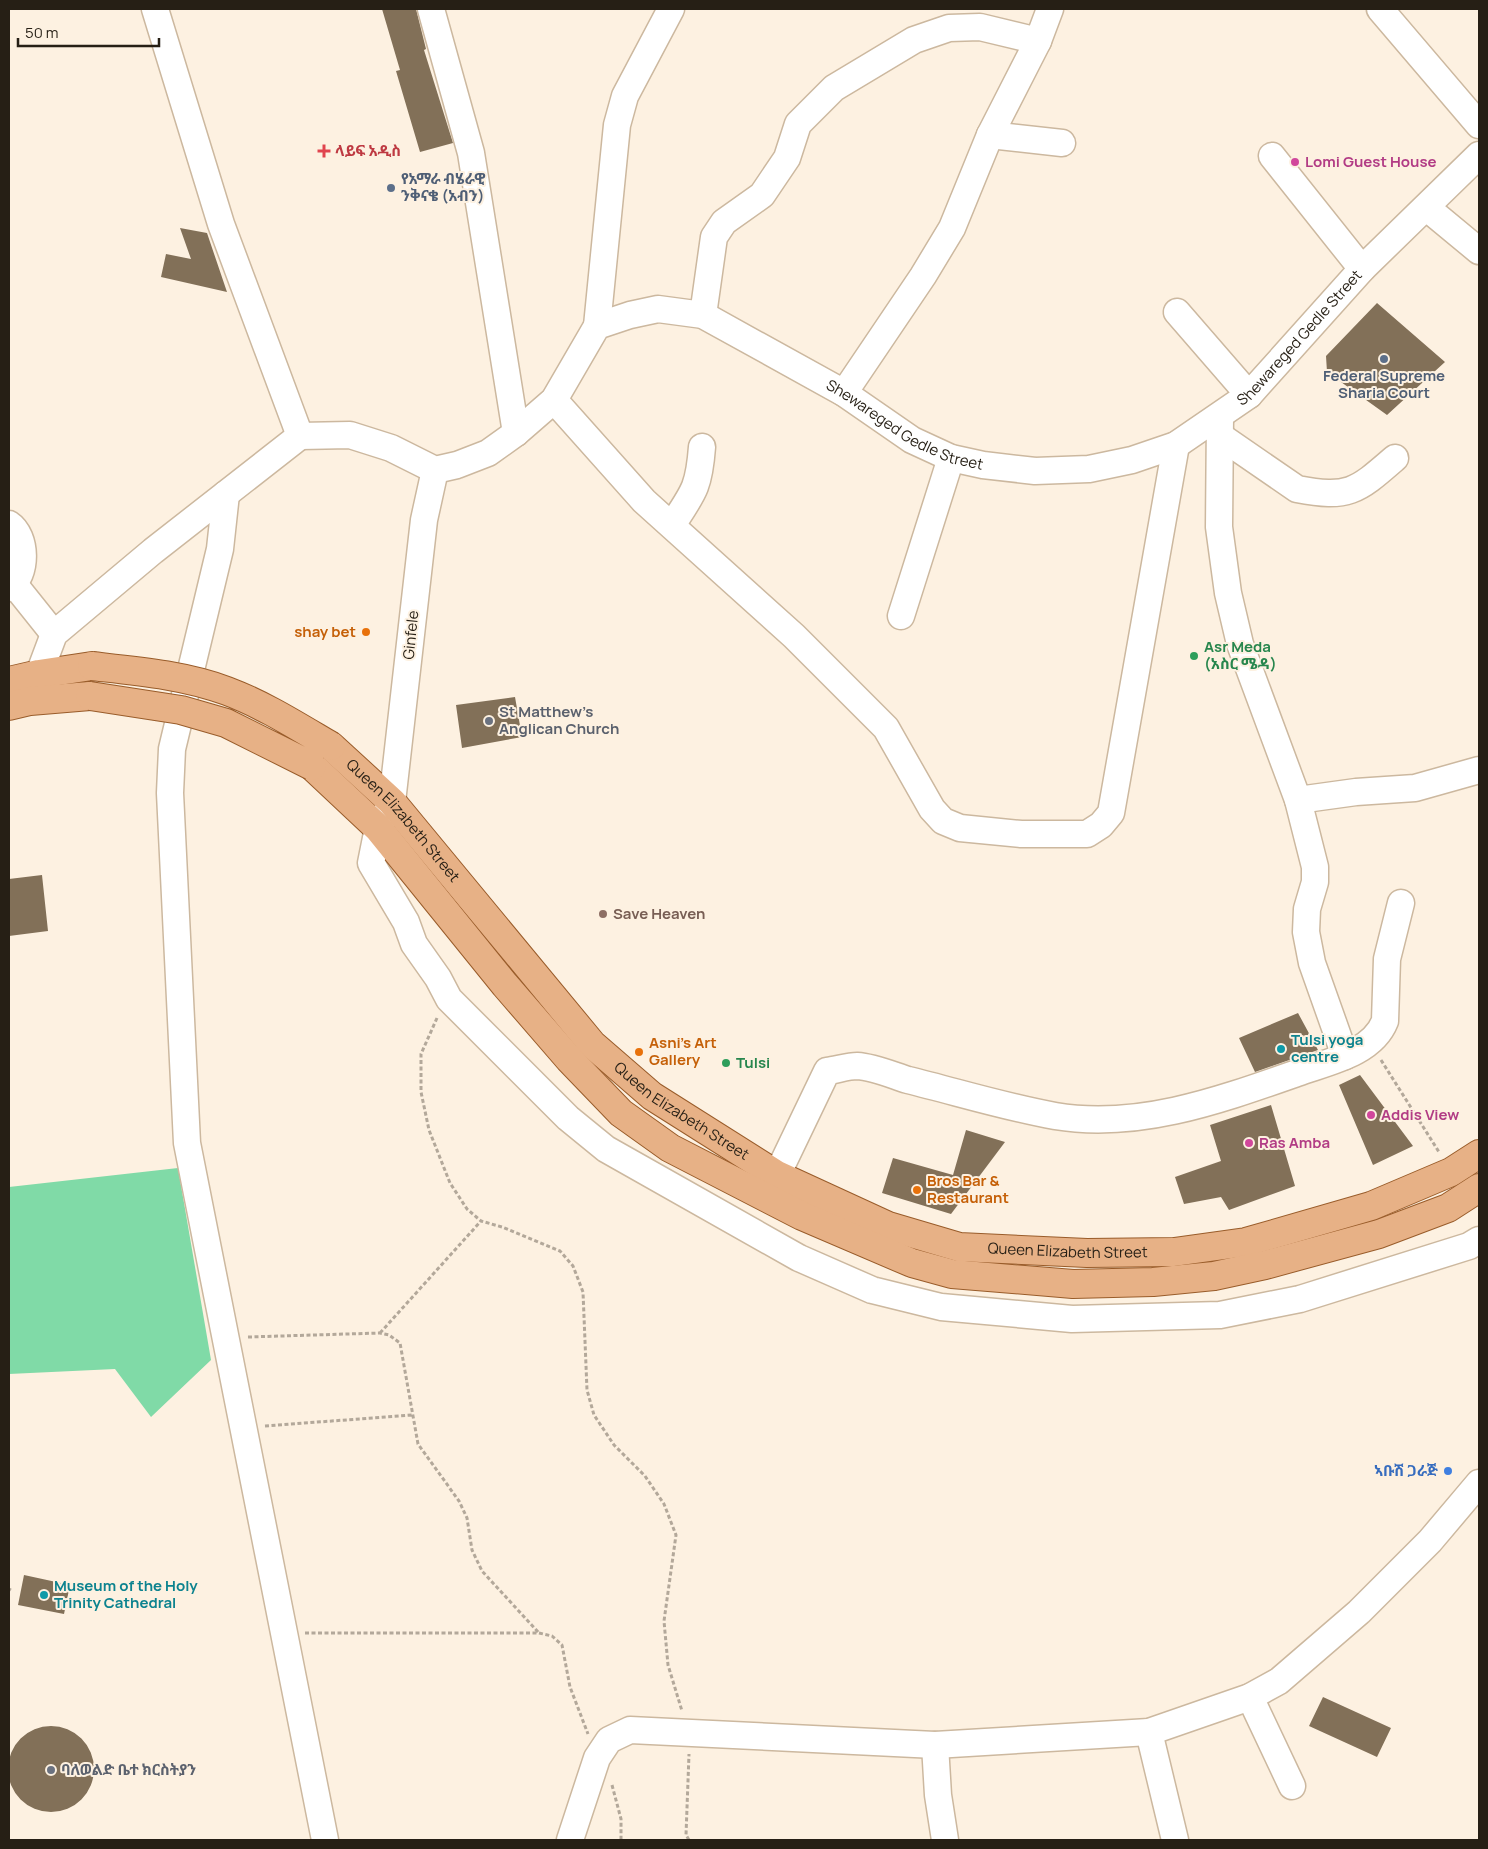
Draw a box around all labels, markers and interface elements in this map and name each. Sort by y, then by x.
scale bar [18,15,159,47]
text: 50 m [25,22,59,43]
place label: ላይፍ አዲስ [335,140,401,161]
marker: ላይፍ አዲስ [317,144,331,158]
place label: Lomi Guest House [1305,151,1437,172]
marker: Lomi Guest House [1289,156,1301,168]
place label: የአማራ ብሄራዊ ንቅናቄ (አብን) [401,168,486,206]
marker: የአማራ ብሄራዊ ንቅናቄ (አብን) [385,182,397,194]
street label: Shewareged Gedle Street [1232,265,1366,410]
marker: Federal Supreme Sharia Court [1378,353,1390,365]
place label: Federal Supreme Sharia Court [1323,365,1445,403]
street label: Shewareged Gedle Street [823,374,985,475]
street label: Ginfele [397,609,424,660]
place label: shay bet [294,621,356,642]
marker: shay bet [360,626,372,638]
place label: Asr Meda (አስር ሜዳ) [1204,636,1277,674]
marker: Asr Meda (አስር ሜዳ) [1188,650,1200,662]
place label: St Matthew’s Anglican Church [499,701,619,739]
marker: St Matthew’s Anglican Church [483,715,495,727]
street label: Queen Elizabeth Street [342,754,465,886]
place label: Save Heaven [613,903,705,924]
marker: Save Heaven [597,908,609,920]
place label: Tulsi yoga centre [1291,1029,1364,1067]
place label: Asni's Art Gallery [649,1032,717,1070]
marker: Tulsi yoga centre [1275,1043,1287,1055]
marker: Asni's Art Gallery [633,1046,645,1058]
place label: Tulsi [736,1052,770,1073]
street label: Queen Elizabeth Street [610,1057,753,1165]
marker: Tulsi [720,1057,732,1069]
place label: Addis View [1381,1104,1459,1125]
marker: Addis View [1365,1109,1377,1121]
place label: Ras Amba [1259,1132,1330,1153]
marker: Ras Amba [1243,1137,1255,1149]
place label: Bros Bar & Restaurant [927,1170,1009,1208]
marker: Bros Bar & Restaurant [911,1184,923,1196]
street label: Queen Elizabeth Street [987,1237,1148,1263]
place label: ኣቡሽ ጋራጅ [1374,1460,1438,1481]
marker: ኣቡሽ ጋራጅ [1442,1465,1454,1477]
place label: Museum of the Holy Trinity Cathedral [54,1575,198,1613]
marker: Museum of the Holy Trinity Cathedral [38,1589,50,1601]
place label: ባለወልድ ቤተ ክርስትያን [61,1759,196,1780]
marker: ባለወልድ ቤተ ክርስትያን [45,1764,57,1776]

